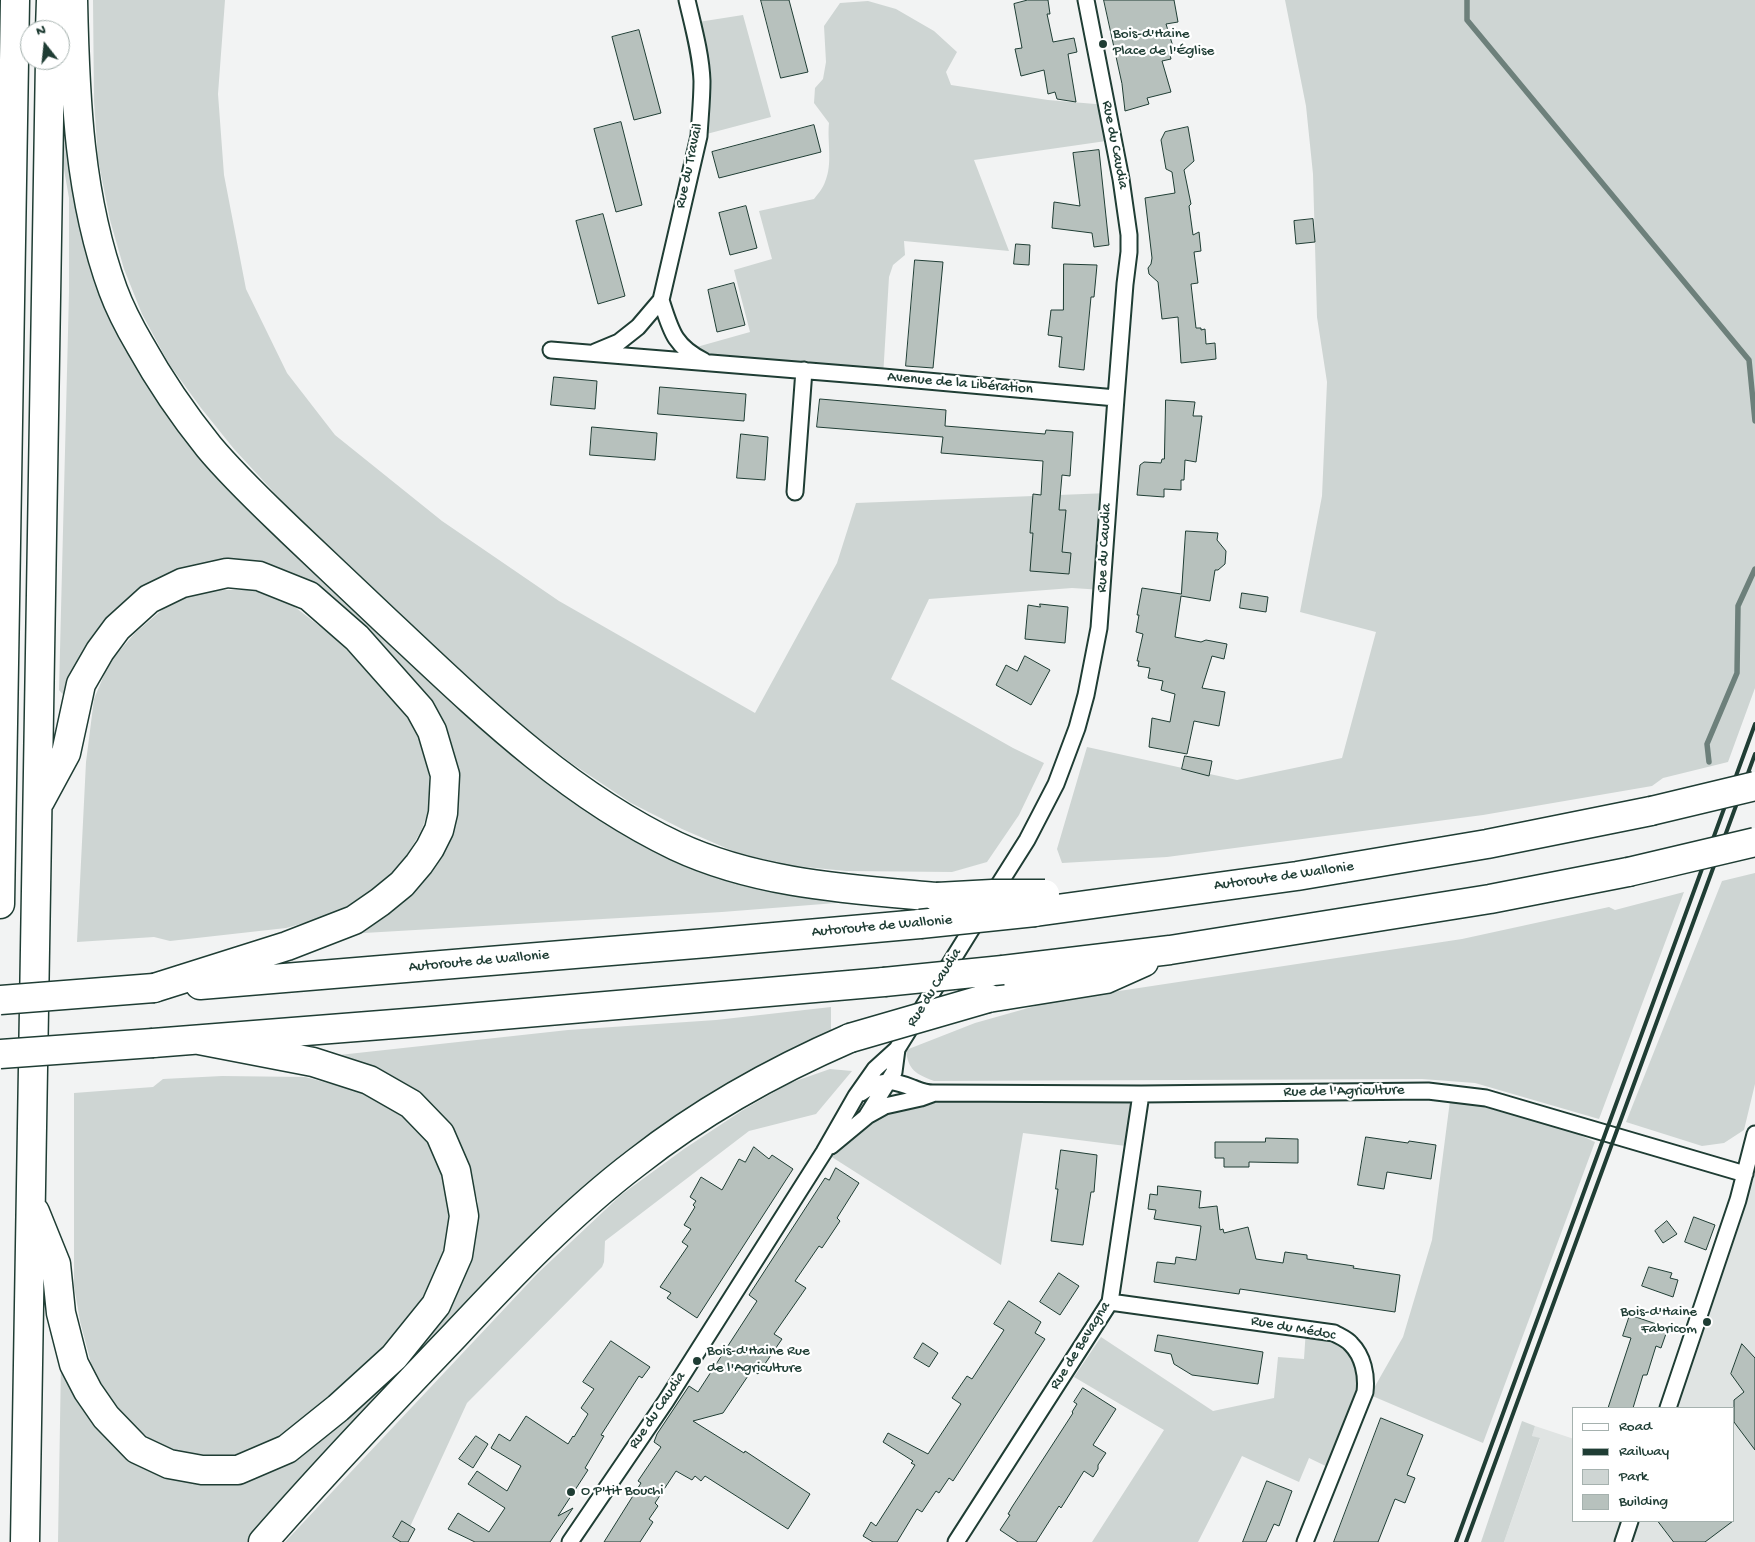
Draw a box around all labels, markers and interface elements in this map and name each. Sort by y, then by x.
north arrow [20,20,70,70]
text: N [34,22,48,40]
place label: Bois-d'Haine Place de l'Église [1113,26,1214,61]
marker: Bois-d'Haine Place de l'Église [1097,38,1109,50]
street label: Rue du Caudia [1097,99,1131,191]
street label: Rue du Travail [672,122,708,210]
street label: Avenue de la Libération [886,369,1034,399]
street label: Rue du Caudia [1094,503,1116,593]
street label: Autoroute de Wallonie [1213,858,1355,896]
street label: Autoroute de Wallonie [811,912,953,942]
street label: Rue du Caudia [904,945,966,1031]
street label: Autoroute de Wallonie [408,947,550,977]
street label: Rue de l'Agriculture [1283,1082,1405,1102]
street label: Rue de Bevagna [1047,1299,1115,1393]
place label: Bois-d'Haine Fabricom [1620,1304,1697,1339]
street label: Rue du Médoc [1249,1313,1337,1345]
marker: Bois-d'Haine Fabricom [1701,1316,1713,1328]
place label: Bois-d'Haine Rue de l'Agriculture [707,1343,810,1378]
marker: Bois-d'Haine Rue de l'Agriculture [691,1355,703,1367]
street label: Rue du Caudia [626,1369,690,1453]
legend [1572,1407,1735,1522]
text: Road [1619,1418,1652,1436]
text: Railway [1619,1443,1669,1461]
text: Park [1619,1468,1648,1486]
place label: O P'tit Bouchi [581,1483,664,1501]
marker: O P'tit Bouchi [565,1486,577,1498]
text: Building [1619,1493,1668,1511]

